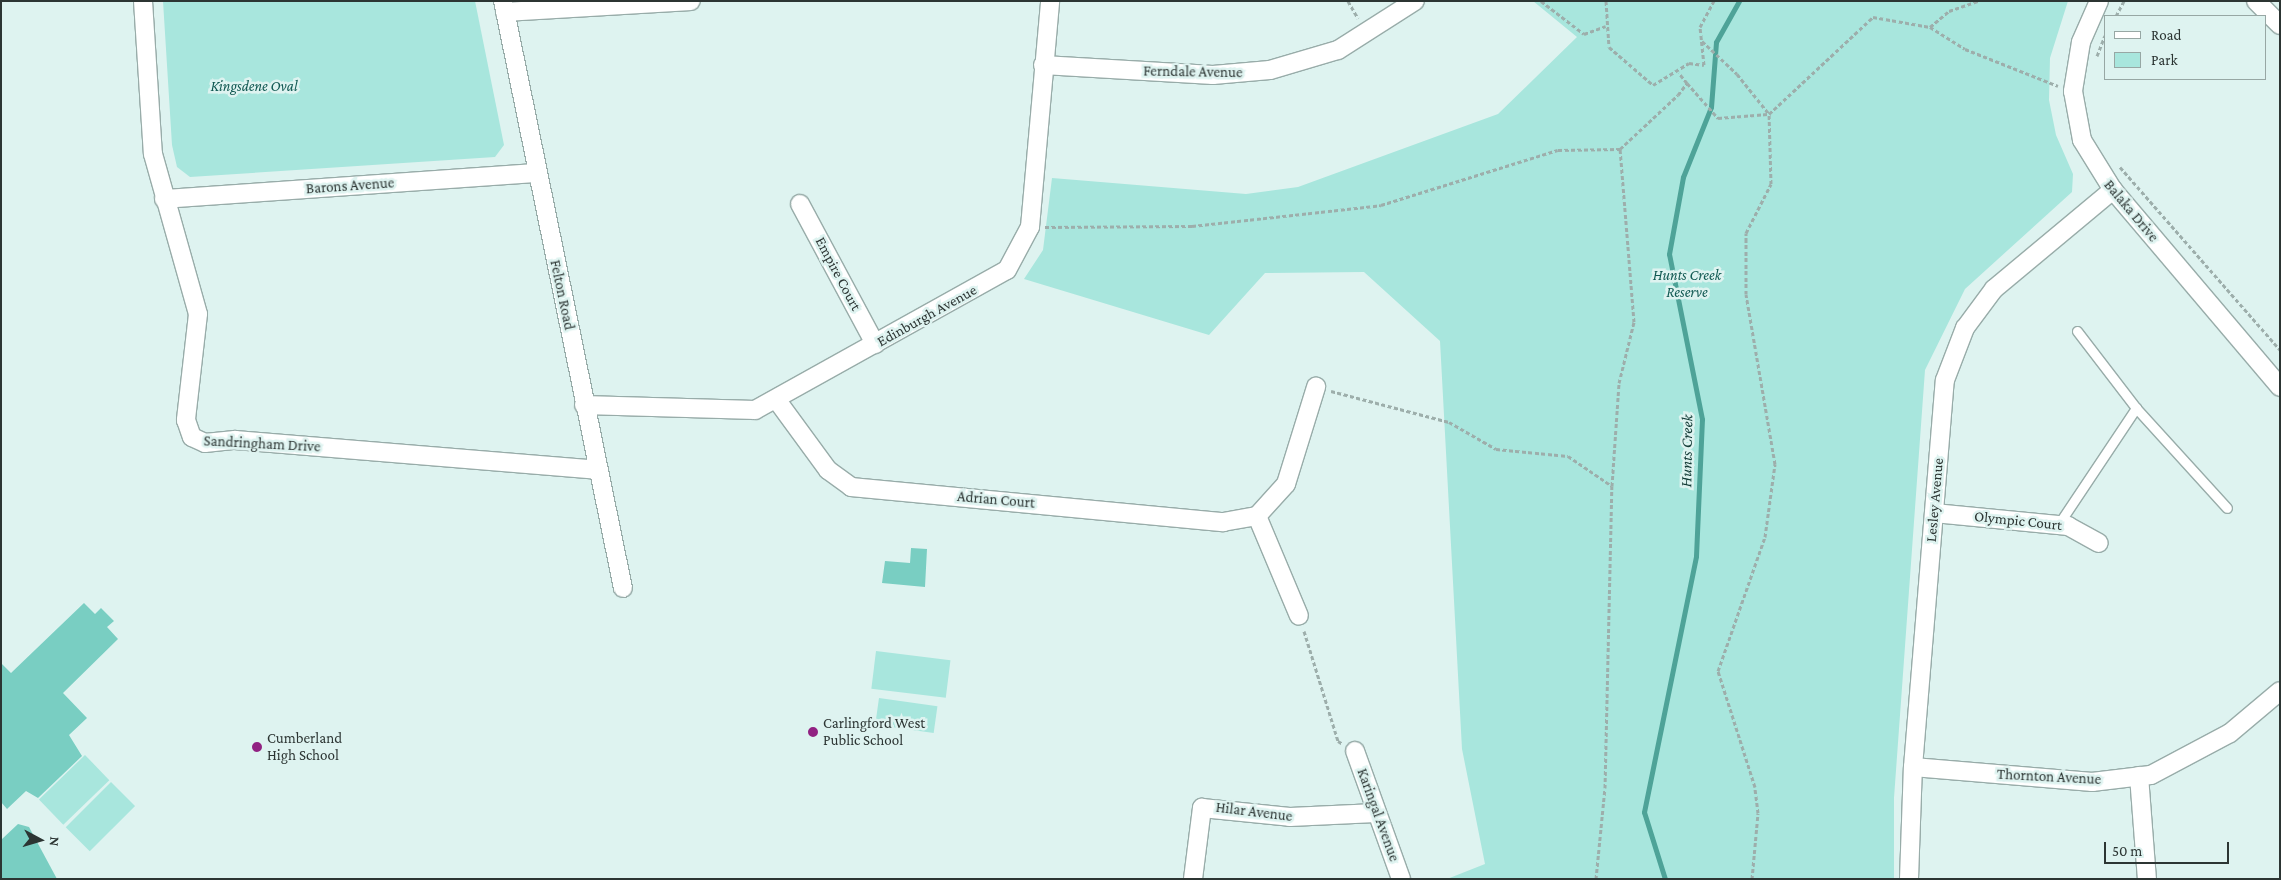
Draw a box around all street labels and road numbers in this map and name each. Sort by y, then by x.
street label: Ferndale Avenue [1143,62,1243,82]
street label: Barons Avenue [305,174,395,198]
street label: Balaka Drive [2100,176,2162,246]
street label: Empire Court [811,234,865,314]
street label: Felton Road [546,258,578,332]
street label: Edinburgh Avenue [874,281,980,351]
street label: Sandringham Drive [203,432,321,456]
street label: Lesley Avenue [1922,457,1948,543]
street label: Adrian Court [956,488,1036,512]
street label: Olympic Court [1973,507,2063,535]
street label: Thornton Avenue [1996,765,2102,789]
street label: Karingal Avenue [1353,766,1403,864]
street label: Hilar Avenue [1215,798,1293,826]

